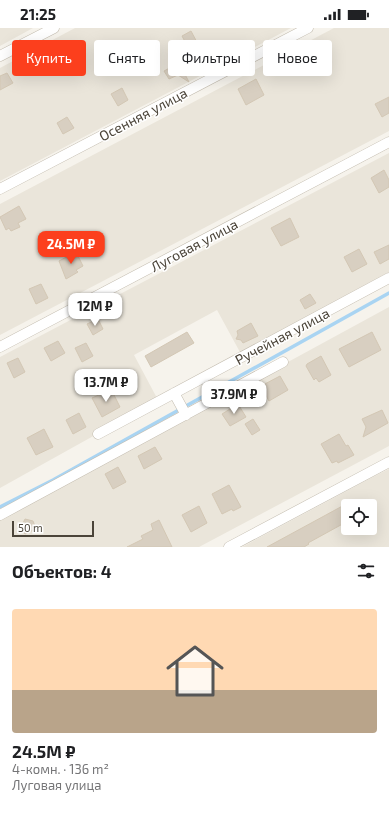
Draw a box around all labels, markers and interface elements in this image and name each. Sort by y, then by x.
text: 21:25 [20,5,56,23]
chip: Купить [12,40,86,76]
chip: Снять [94,40,160,76]
chip: Фильтры [168,40,255,76]
chip: Новое [263,40,332,76]
street label: Осенняя улица [96,84,190,144]
street label: Луговая улица [148,215,240,275]
pin: 24.5M ₽ [34,231,108,265]
text: 24.5M ₽ [47,236,95,252]
pin: 12M ₽ [67,293,123,327]
text: 12M ₽ [77,298,113,314]
street label: Ручейная улица [232,304,332,368]
pin: 13.7M ₽ [69,369,143,403]
text: 13.7M ₽ [84,374,129,390]
pin: 37.9M ₽ [197,381,271,415]
text: 37.9M ₽ [211,386,257,402]
map controls [341,499,377,535]
button: locate [341,499,377,535]
scale bar [12,519,94,538]
text: 50 m [18,521,43,534]
icon: filters [355,560,377,582]
text: Объектов: 4 [12,561,112,581]
icon: home [159,635,231,707]
text: 24.5M ₽ [12,741,76,761]
text: 4-комн. · 136 m² [12,761,109,777]
text: Луговая улица [12,777,101,793]

